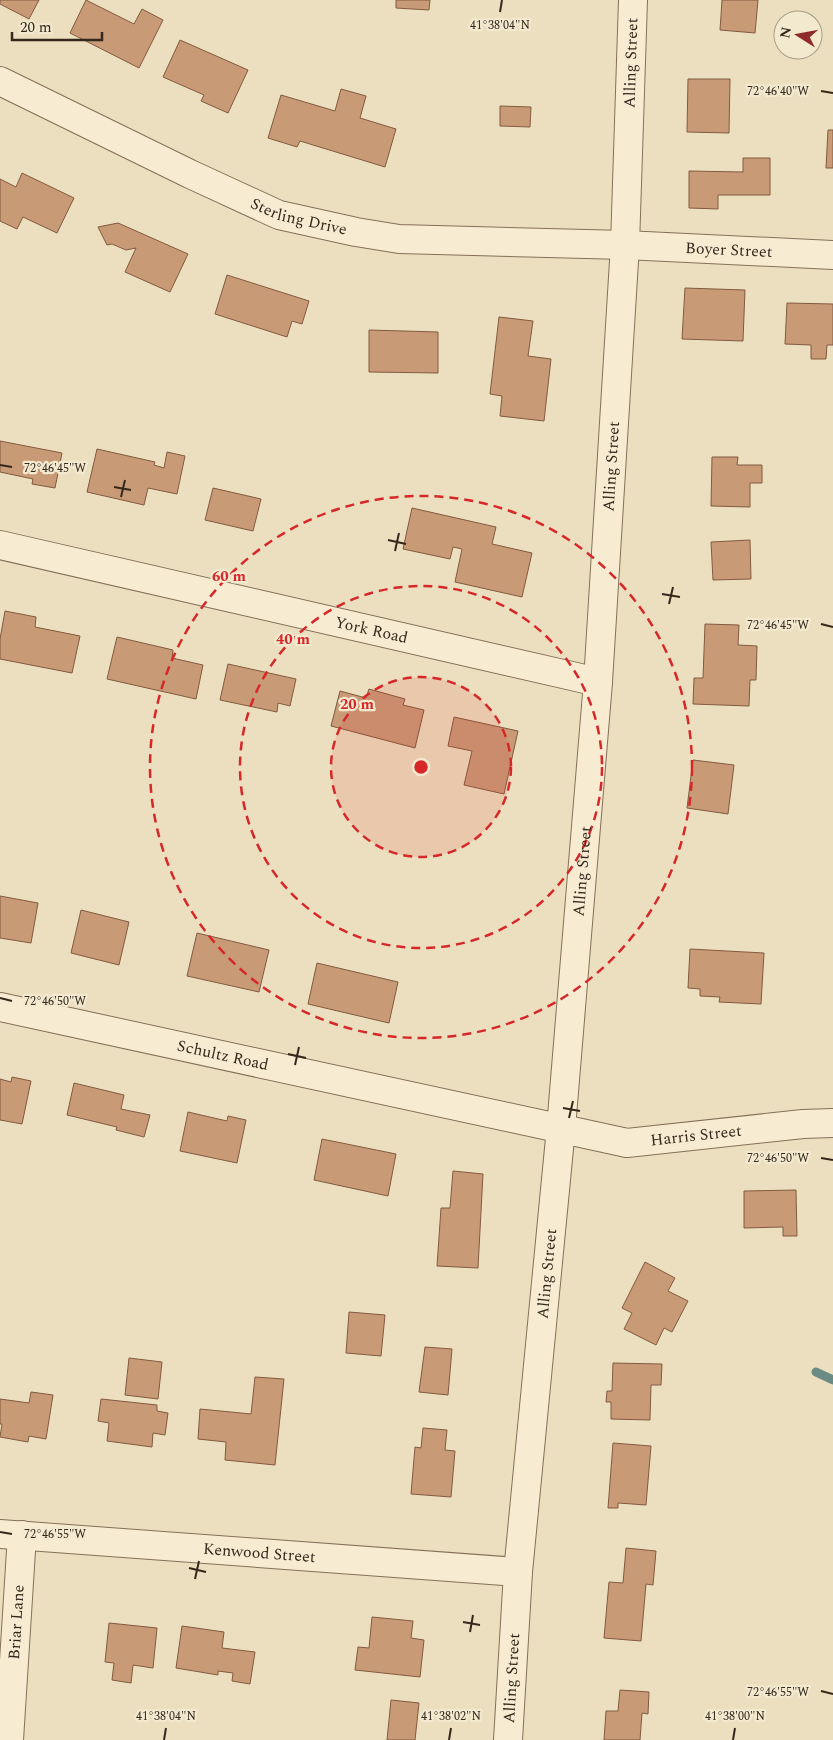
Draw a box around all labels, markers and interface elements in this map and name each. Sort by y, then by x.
scale bar [12,10,102,42]
north arrow [773,10,823,60]
text: 20 m [20,16,52,39]
text: 41°38'04"N [470,16,530,35]
street label: Alling Street [617,17,644,108]
text: N [774,25,797,40]
text: 72°46'40"W [747,82,809,101]
street label: Sterling Drive [247,191,349,242]
street label: Boyer Street [685,236,773,264]
street label: Alling Street [597,420,626,512]
text: 72°46'45"W [24,459,86,478]
text: 60 m [212,565,247,588]
street label: York Road [332,610,410,650]
text: 72°46'45"W [747,616,809,635]
text: 40 m [276,628,311,651]
text: 20 m [340,693,375,716]
centre of rings [412,758,430,776]
street label: Alling Street [567,825,598,917]
text: 72°46'50"W [24,992,86,1011]
street label: Schultz Road [175,1034,271,1077]
street label: Harris Street [649,1119,743,1152]
text: 72°46'50"W [747,1149,809,1168]
street label: Alling Street [531,1227,563,1320]
text: 72°46'55"W [24,1525,86,1544]
street label: Kenwood Street [202,1537,317,1569]
street label: Briar Lane [2,1584,31,1660]
street label: Alling Street [497,1632,526,1724]
text: 72°46'55"W [747,1683,809,1702]
text: 41°38'04"N [136,1707,196,1726]
text: 41°38'02"N [421,1707,481,1726]
text: 41°38'00"N [705,1707,765,1726]

